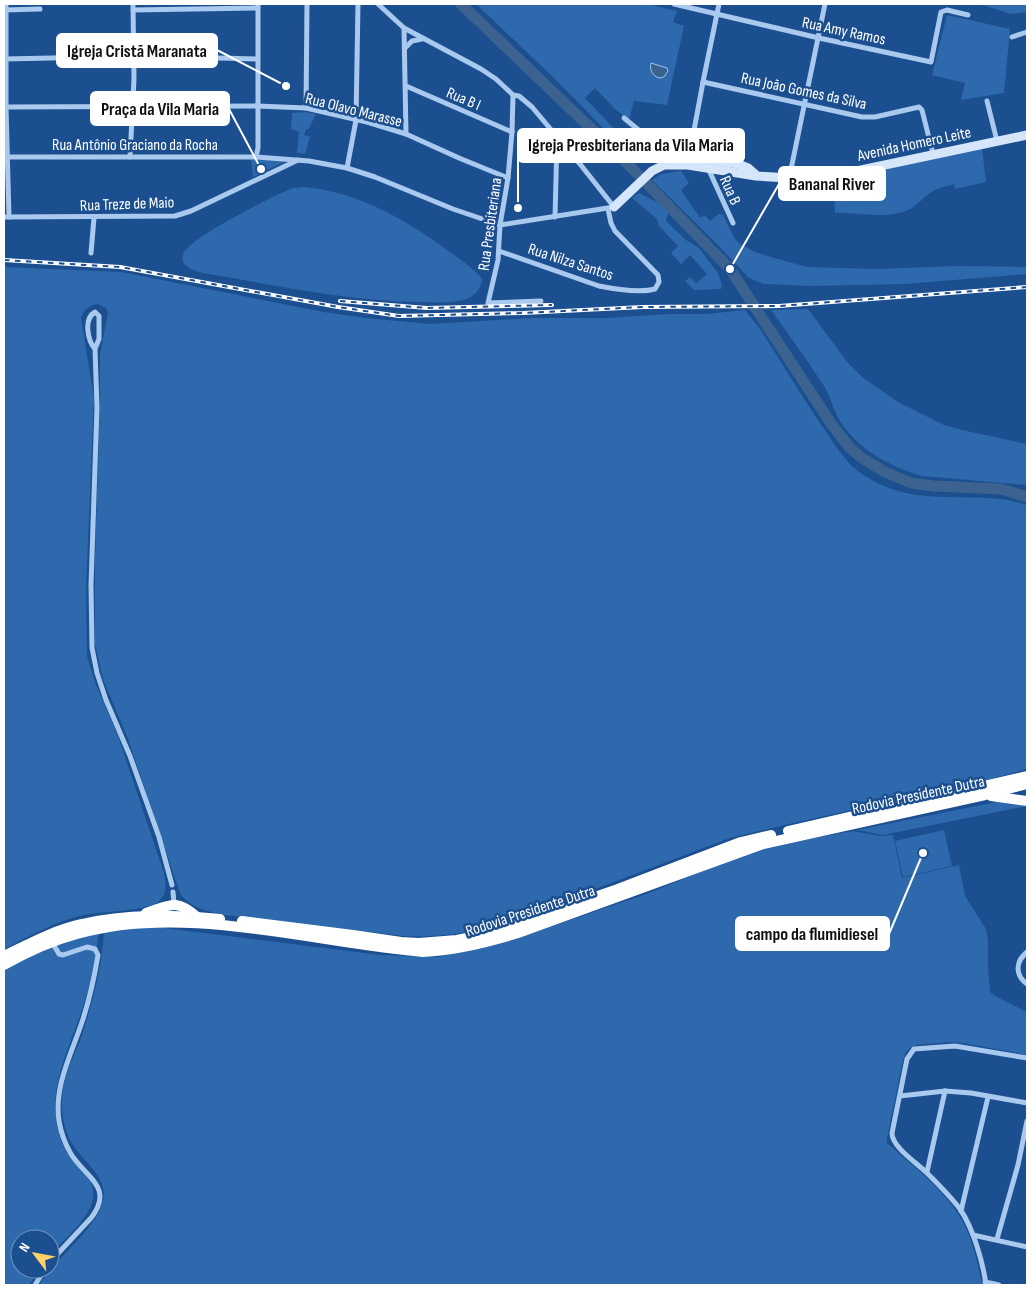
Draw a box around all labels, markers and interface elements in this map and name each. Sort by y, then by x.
street label: Rua Amy Ramos [800,13,887,50]
callout: Igreja Cristã Maranata [57,34,217,67]
text: Igreja Cristã Maranata [67,41,207,62]
street label: Rua João Gomes da Silva [739,69,868,114]
street label: Rua B I [443,84,484,115]
street label: Rua Olavo Marasse [303,89,404,132]
callout: Praça da Vila Maria [91,92,229,125]
text: Praça da Vila Maria [101,99,219,120]
street label: Avenida Homero Leite [855,123,973,166]
callout: Igreja Presbiteriana da Vila Maria [518,129,744,162]
text: Igreja Presbiteriana da Vila Maria [528,135,734,156]
street label: Rua Antônio Graciano da Rocha [52,136,218,155]
callout: Bananal River [779,167,885,200]
street label: Rua B [715,173,744,208]
text: Bananal River [789,174,876,195]
street label: Rua Presbiteriana [475,177,506,272]
street label: Rua Treze de Maio [80,193,175,216]
street label: Rua Nilza Santos [526,240,616,285]
street label: Rodovia Presidente Dutra [850,772,986,819]
street label: Rodovia Presidente Dutra [463,882,598,941]
callout: campo da flumidiesel [736,917,889,950]
text: campo da flumidiesel [746,924,878,945]
north arrow [10,1229,60,1279]
text: N [15,1240,34,1255]

